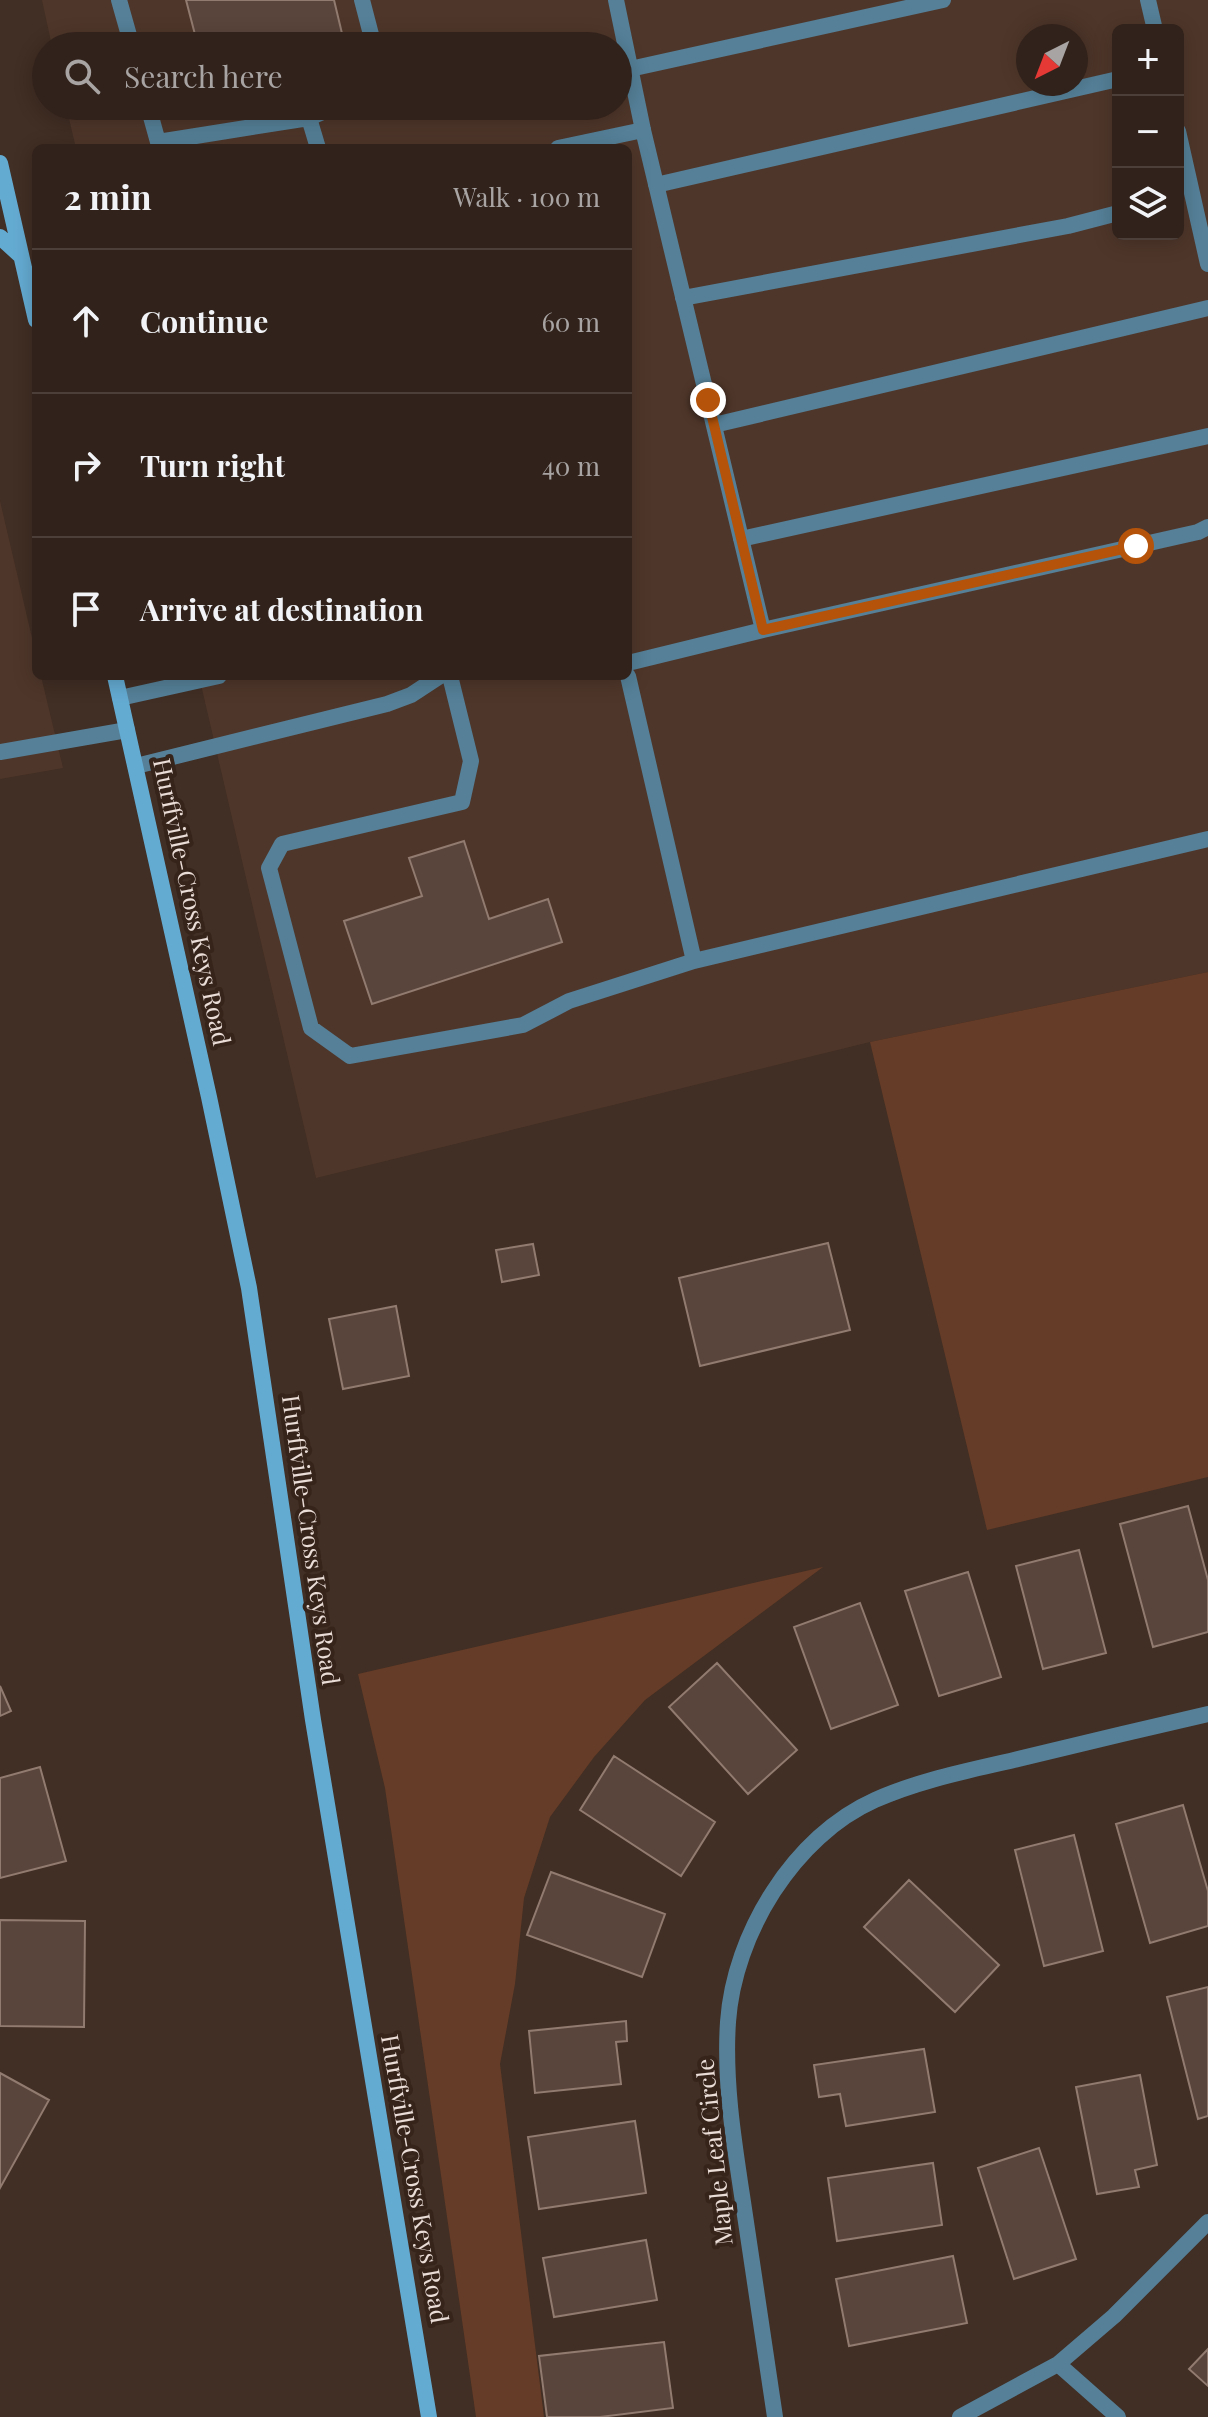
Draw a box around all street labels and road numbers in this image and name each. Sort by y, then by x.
street label: Hurffville-Cross Keys Road [147,755,239,1048]
street label: Hurffville-Cross Keys Road [276,1393,348,1687]
street label: Hurffville-Cross Keys Road [375,2032,457,2326]
street label: Maple Leaf Circle [687,2057,739,2247]

